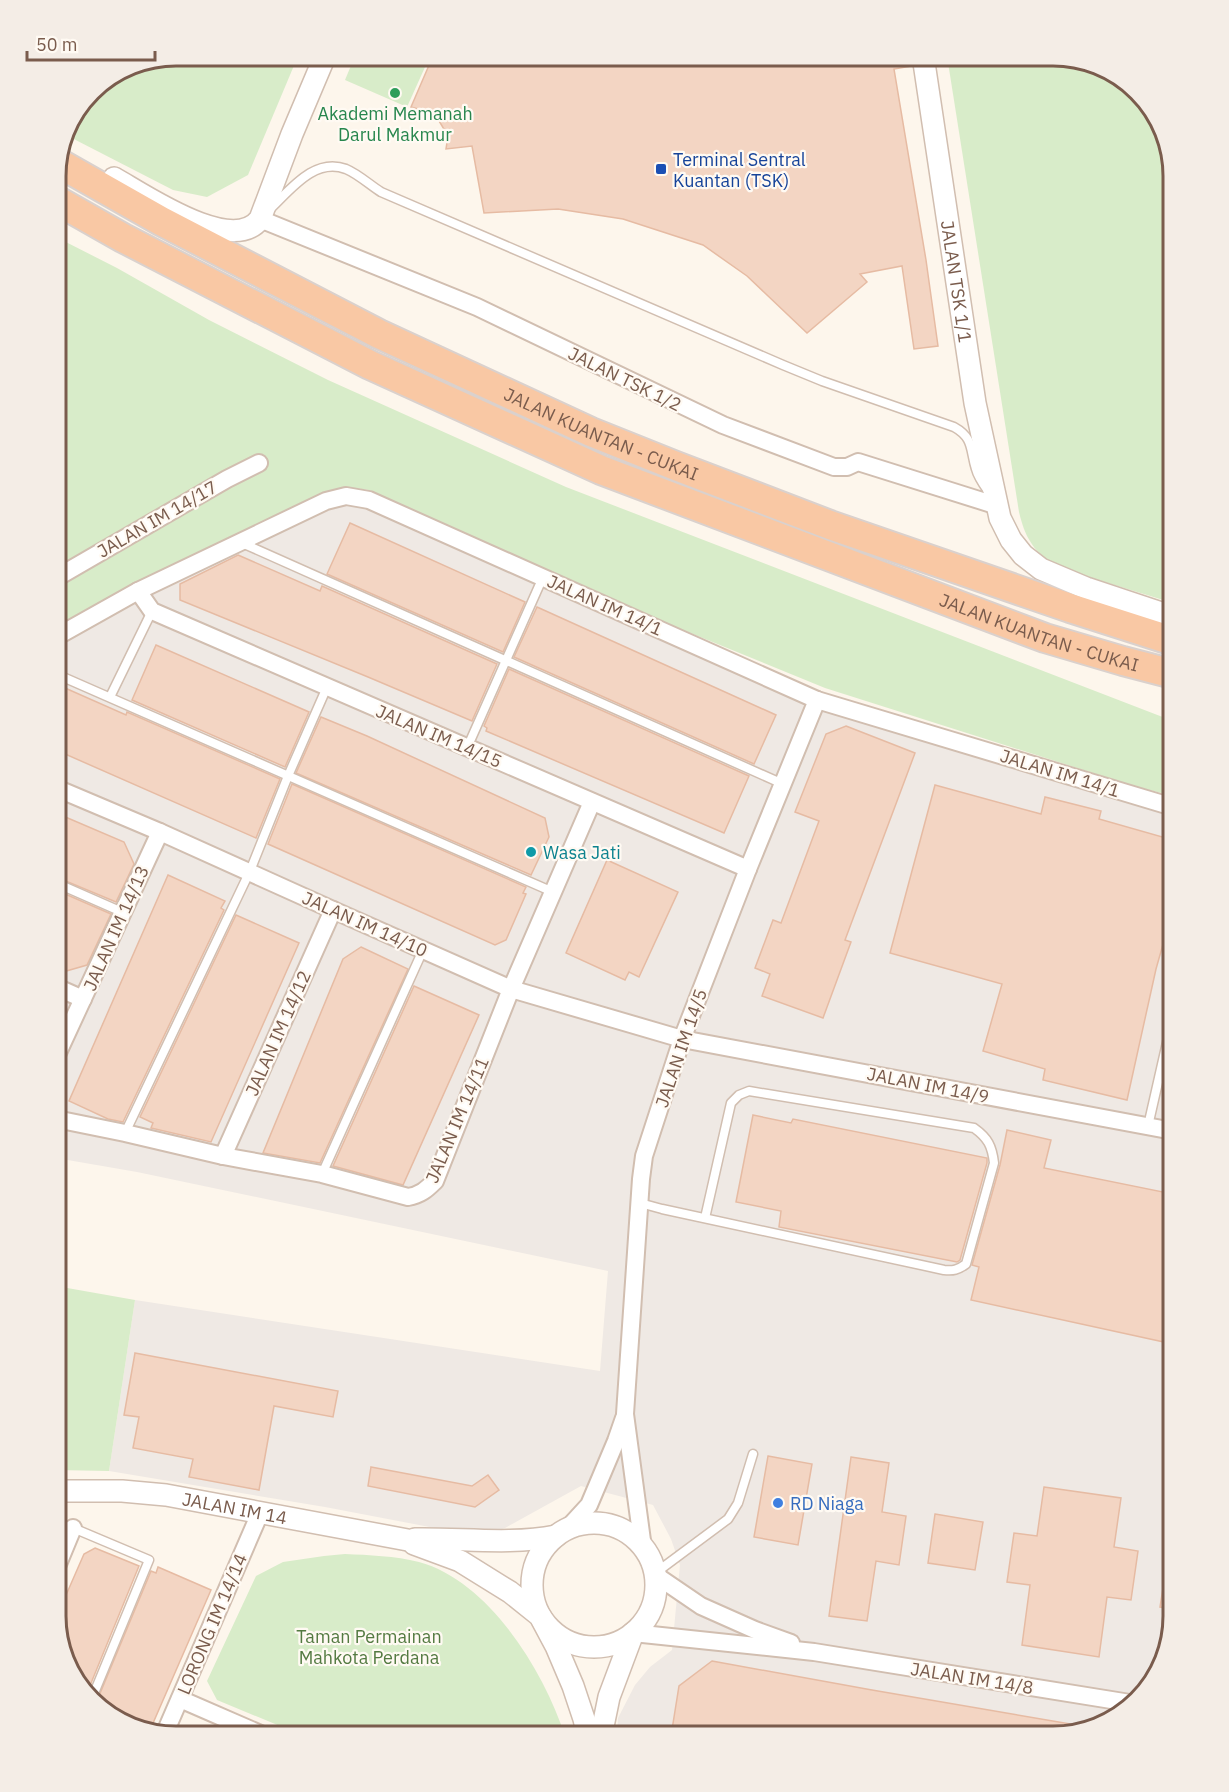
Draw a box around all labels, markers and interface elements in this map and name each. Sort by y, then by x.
scale bar [27,24,154,62]
text: 50 m [36,33,78,56]
marker: Akademi Memanah Darul Makmur [388,86,402,100]
place label: Akademi Memanah Darul Makmur [317,102,473,146]
place label: Terminal Sentral Kuantan (TSK) [673,148,806,192]
marker: Terminal Sentral Kuantan (TSK) [654,162,668,176]
street label: JALAN TSK 1/1 [936,219,977,344]
street label: JALAN TSK 1/2 [565,342,685,416]
street label: JALAN KUANTAN - CUKAI [501,382,702,485]
street label: JALAN IM 14/17 [93,475,221,563]
street label: JALAN IM 14/1 [544,569,666,641]
street label: JALAN KUANTAN - CUKAI [936,588,1141,676]
street label: JALAN IM 14/15 [373,699,505,773]
street label: JALAN IM 14/1 [997,744,1123,802]
place label: Wasa Jati [543,841,621,864]
marker: Wasa Jati [524,845,538,859]
street label: JALAN IM 14/13 [78,862,154,994]
street label: JALAN IM 14/10 [299,886,431,962]
street label: JALAN IM 14/12 [240,967,316,1099]
street label: JALAN IM 14/5 [650,986,712,1110]
street label: JALAN IM 14/11 [420,1054,494,1186]
street label: JALAN IM 14/9 [865,1062,991,1108]
street label: JALAN IM 14 [180,1487,289,1529]
place label: RD Niaga [790,1492,864,1515]
marker: RD Niaga [771,1496,785,1510]
street label: LORONG IM 14/14 [172,1550,252,1698]
park label: Taman Permainan Mahkota Perdana [296,1625,442,1669]
street label: JALAN IM 14/8 [909,1657,1035,1699]

